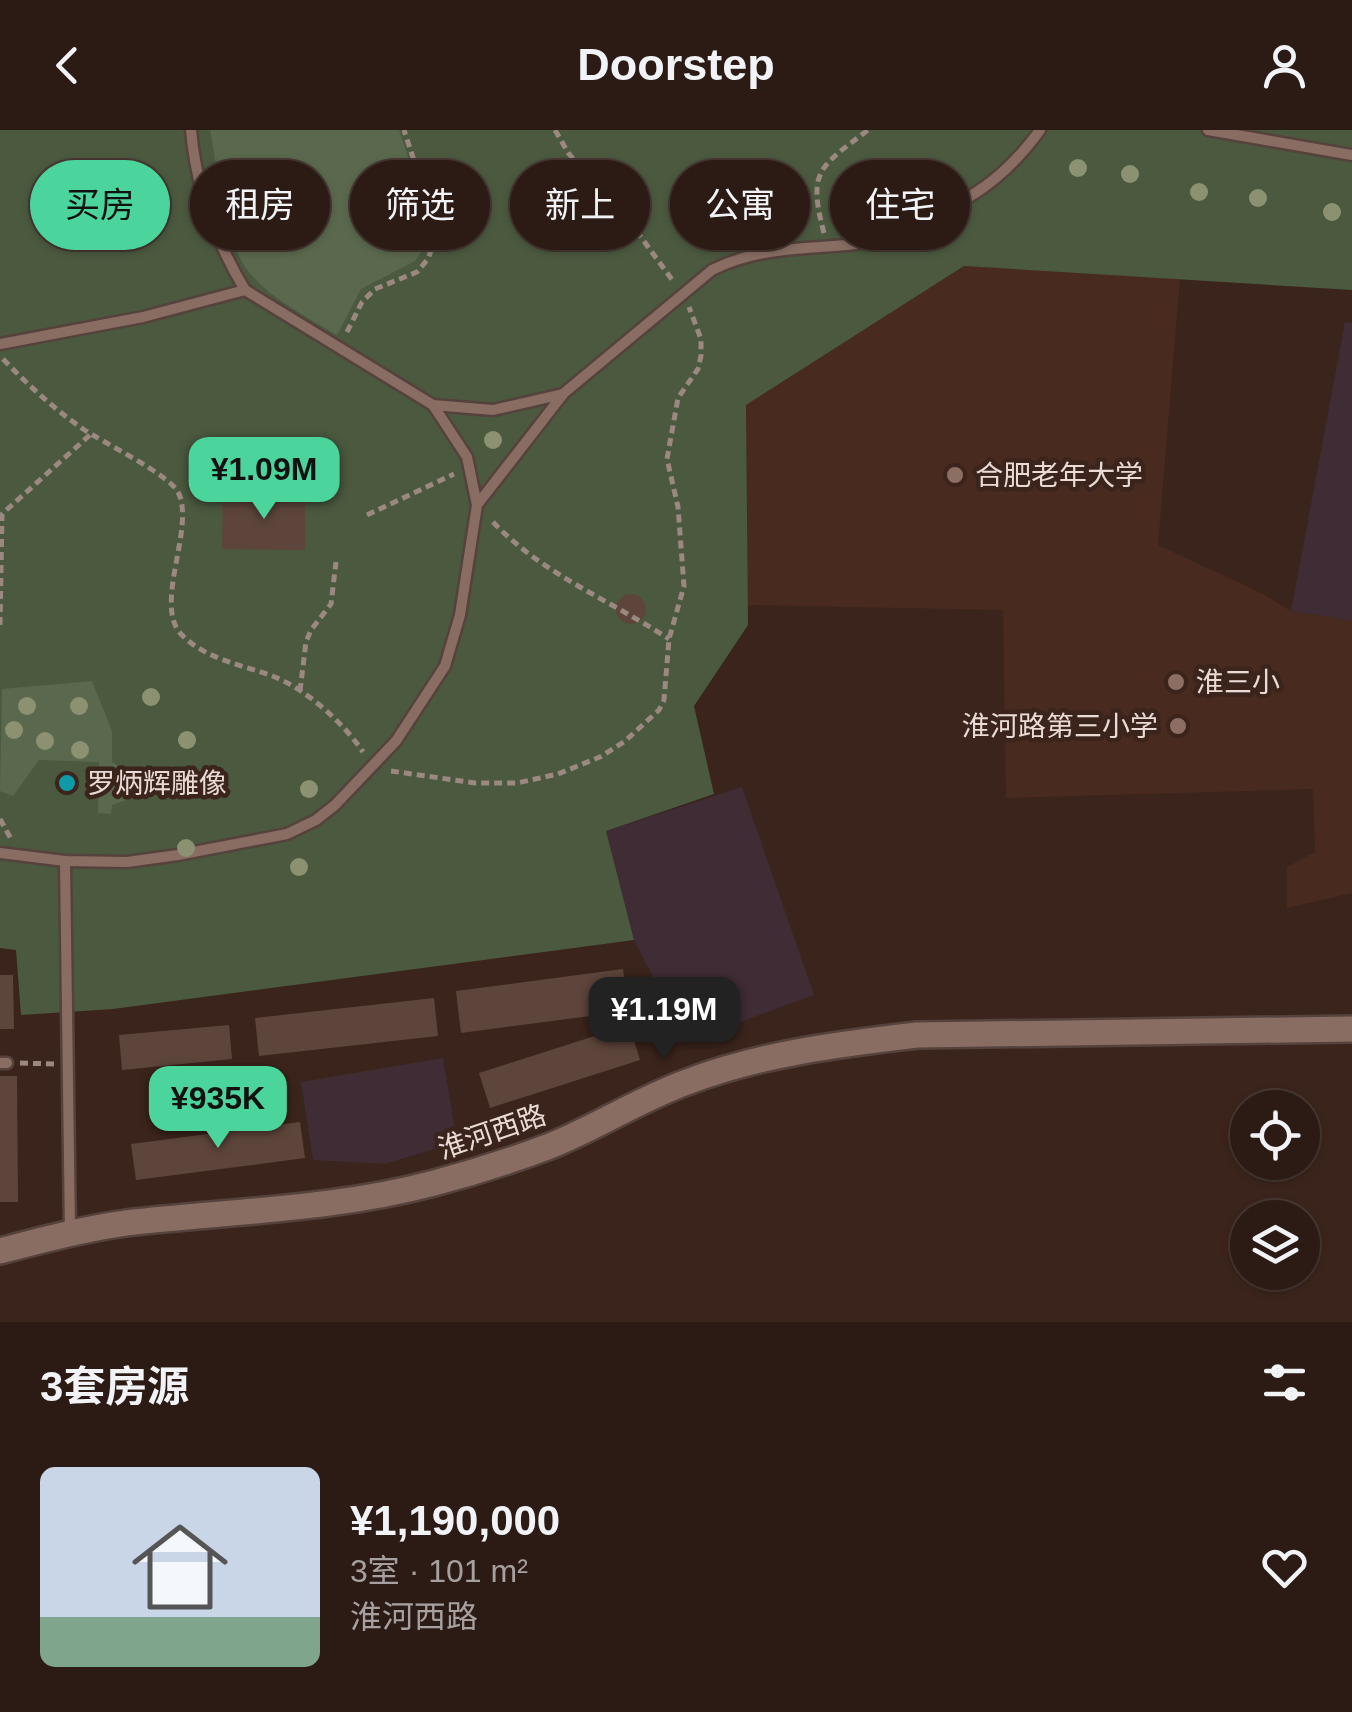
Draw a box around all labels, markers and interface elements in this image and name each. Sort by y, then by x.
icon: back [40,38,95,93]
icon: person [1257,38,1312,93]
text: Doorstep [577,39,775,90]
chip: 买房 [30,160,170,250]
chip: 租房 [190,160,330,250]
chip: 筛选 [350,160,490,250]
chip: 新上 [510,160,650,250]
chip: 公寓 [670,160,810,250]
chip: 住宅 [830,160,970,250]
pin: ¥1.09M [183,437,345,522]
text: ¥1.09M [211,451,317,487]
place label: 合肥老年大学 [975,460,1143,491]
marker: 合肥老年大学 [944,464,966,486]
place label: 淮三小 [1196,667,1280,698]
marker: 淮三小 [1165,671,1187,693]
place label: 淮河路第三小学 [962,711,1158,742]
marker: 淮河路第三小学 [1167,715,1189,737]
place label: 罗炳辉雕像 [87,768,227,799]
marker: 罗炳辉雕像 [56,772,78,794]
pin: ¥1.19M [583,977,745,1062]
text: ¥1.19M [611,991,717,1027]
pin: ¥935K [148,1066,288,1151]
text: ¥935K [171,1080,265,1116]
map controls [1230,1090,1320,1290]
button: locate [1230,1090,1320,1180]
street label: 淮河西路 [434,1099,550,1165]
button: layers [1230,1200,1320,1290]
icon: filters [1257,1355,1312,1410]
text: 3套房源 [40,1363,189,1410]
text: ¥1,190,000 [350,1497,560,1544]
icon: home [120,1507,240,1627]
icon: heart [1257,1540,1312,1595]
text: 3室 · 101 m² [350,1553,528,1589]
text: 淮河西路 [350,1599,478,1635]

